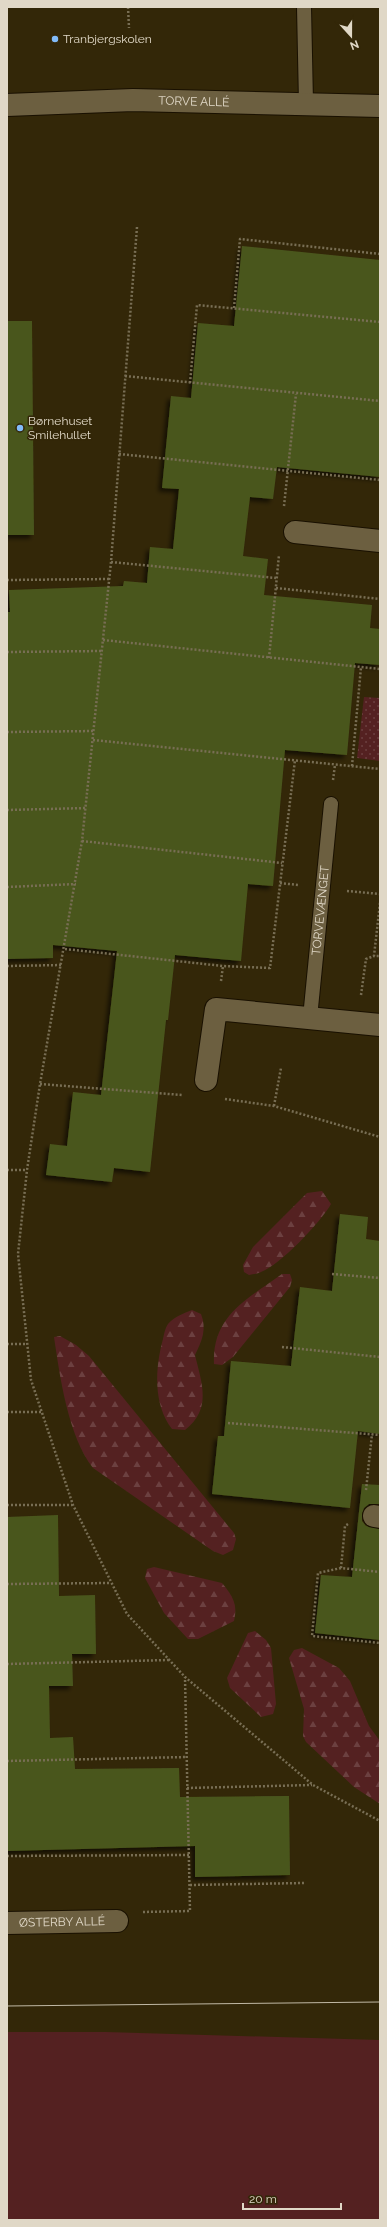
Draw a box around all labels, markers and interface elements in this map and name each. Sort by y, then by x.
north arrow [331,16,371,56]
place label: Tranbjergskolen [63,32,152,46]
marker: Tranbjergskolen [50,34,60,44]
text: N [348,37,361,52]
street label: TORVE ALLÉ [158,94,230,109]
place label: Børnehuset Smilehullet [28,414,92,442]
marker: Børnehuset Smilehullet [15,423,25,433]
street label: TORVEVÆNGET [309,864,332,956]
street label: ØSTERBY ALLÉ [19,1914,105,1930]
scale bar [243,2185,341,2211]
text: 20 m [249,2192,277,2206]

